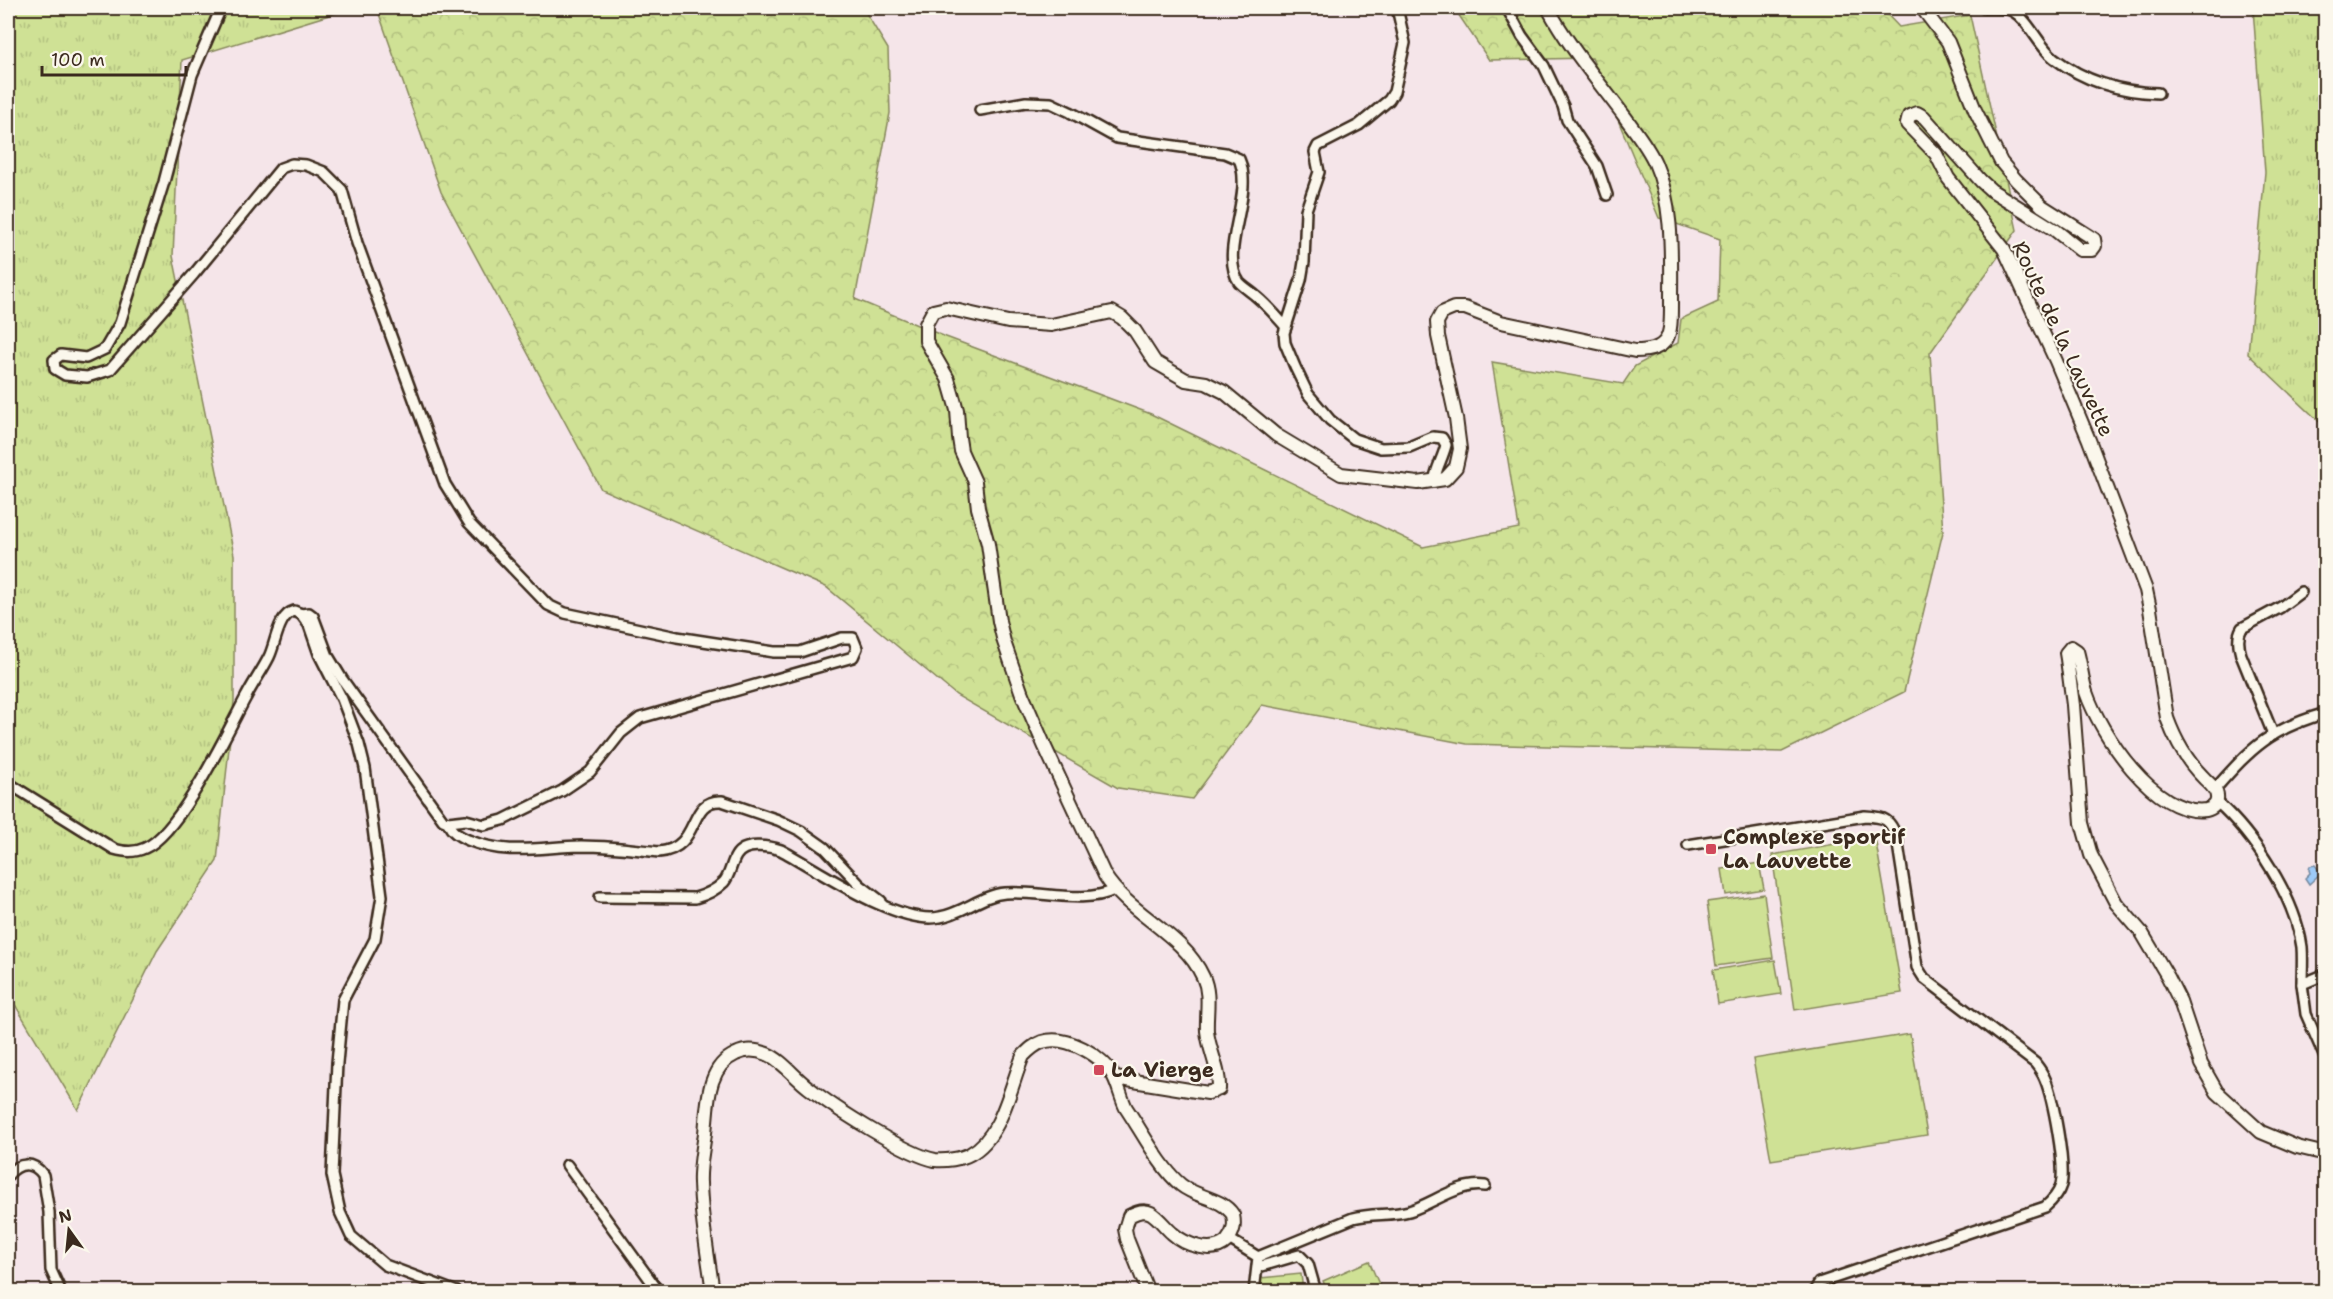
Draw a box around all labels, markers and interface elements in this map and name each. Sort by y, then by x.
scale bar [42,39,186,77]
text: 100 m [51,48,105,72]
street label: Route de la Lauvette [2005,237,2121,441]
place label: Complexe sportif La Lauvette [1723,823,1906,875]
marker: Complexe sportif La Lauvette [1704,842,1718,856]
place label: La Vierge [1111,1056,1214,1084]
marker: La Vierge [1092,1063,1106,1077]
north arrow [39,1200,99,1260]
text: N [56,1204,74,1228]

